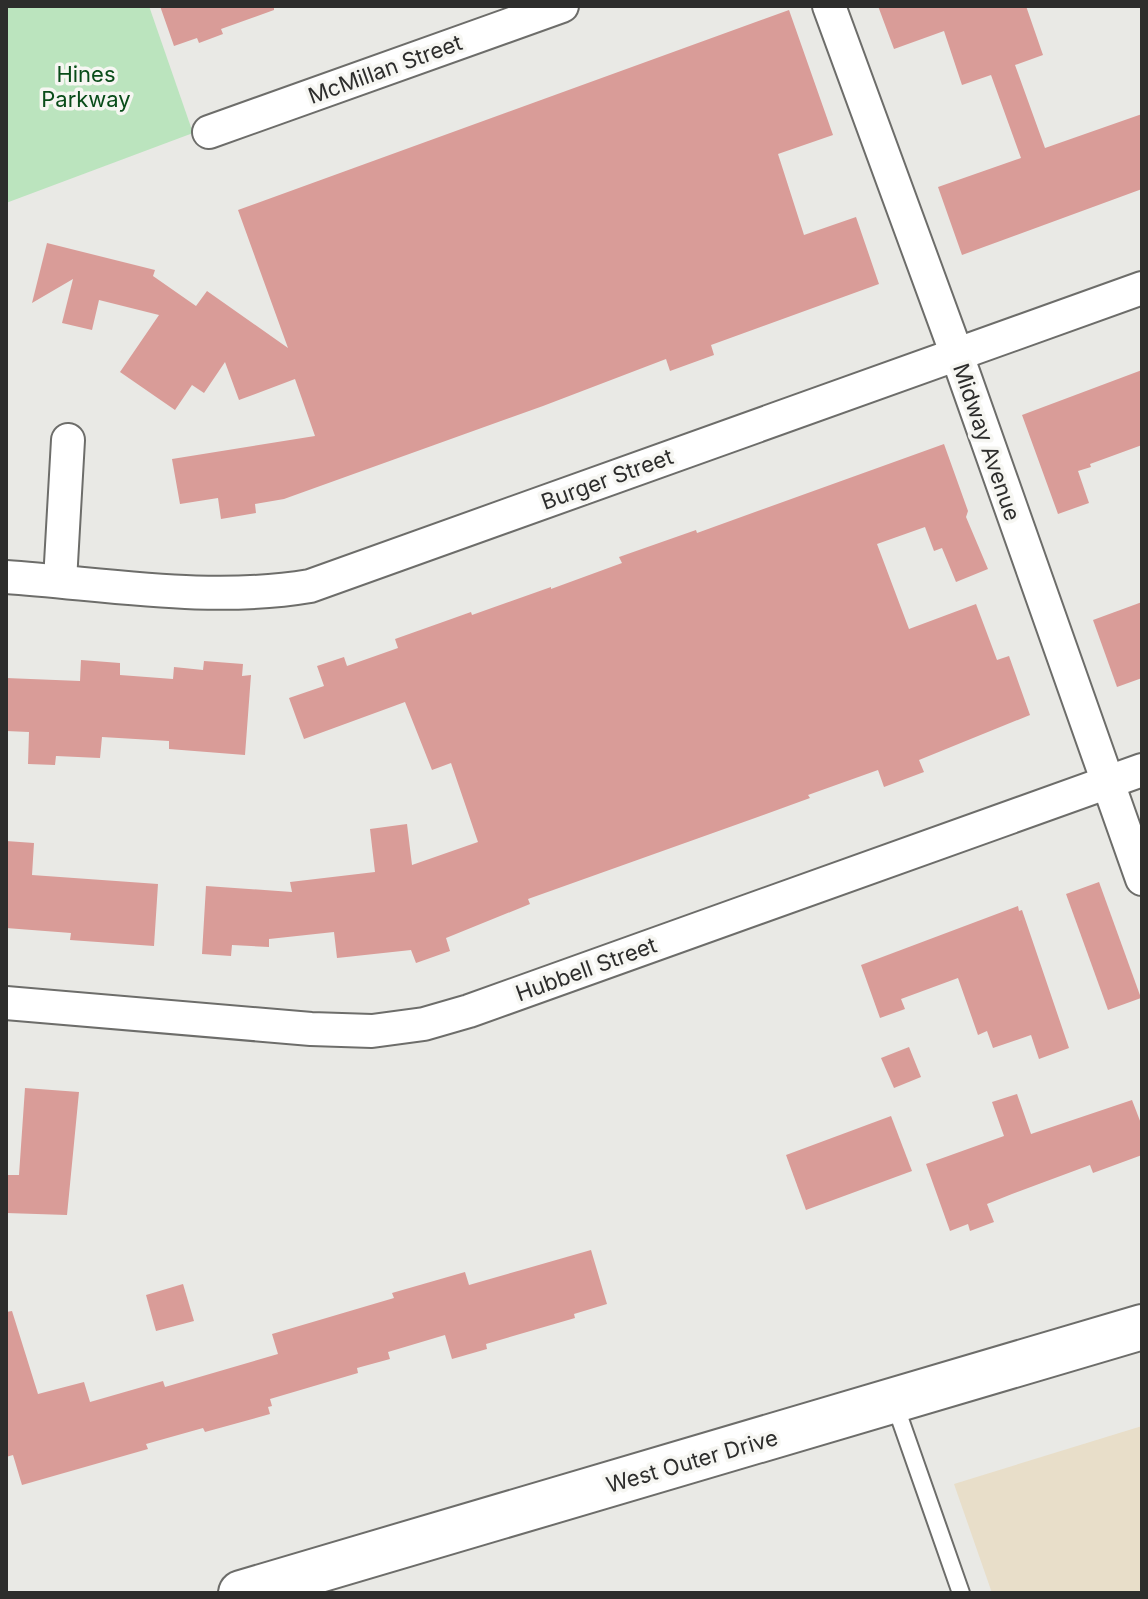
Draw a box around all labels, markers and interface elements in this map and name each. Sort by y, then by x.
street label: McMillan Street [304,29,466,109]
park label: Hines Parkway [41,61,131,112]
street label: Midway Avenue [948,360,1026,524]
street label: Burger Street [538,443,676,515]
street label: Hubbell Street [512,931,660,1007]
street label: West Outer Drive [603,1424,781,1498]

